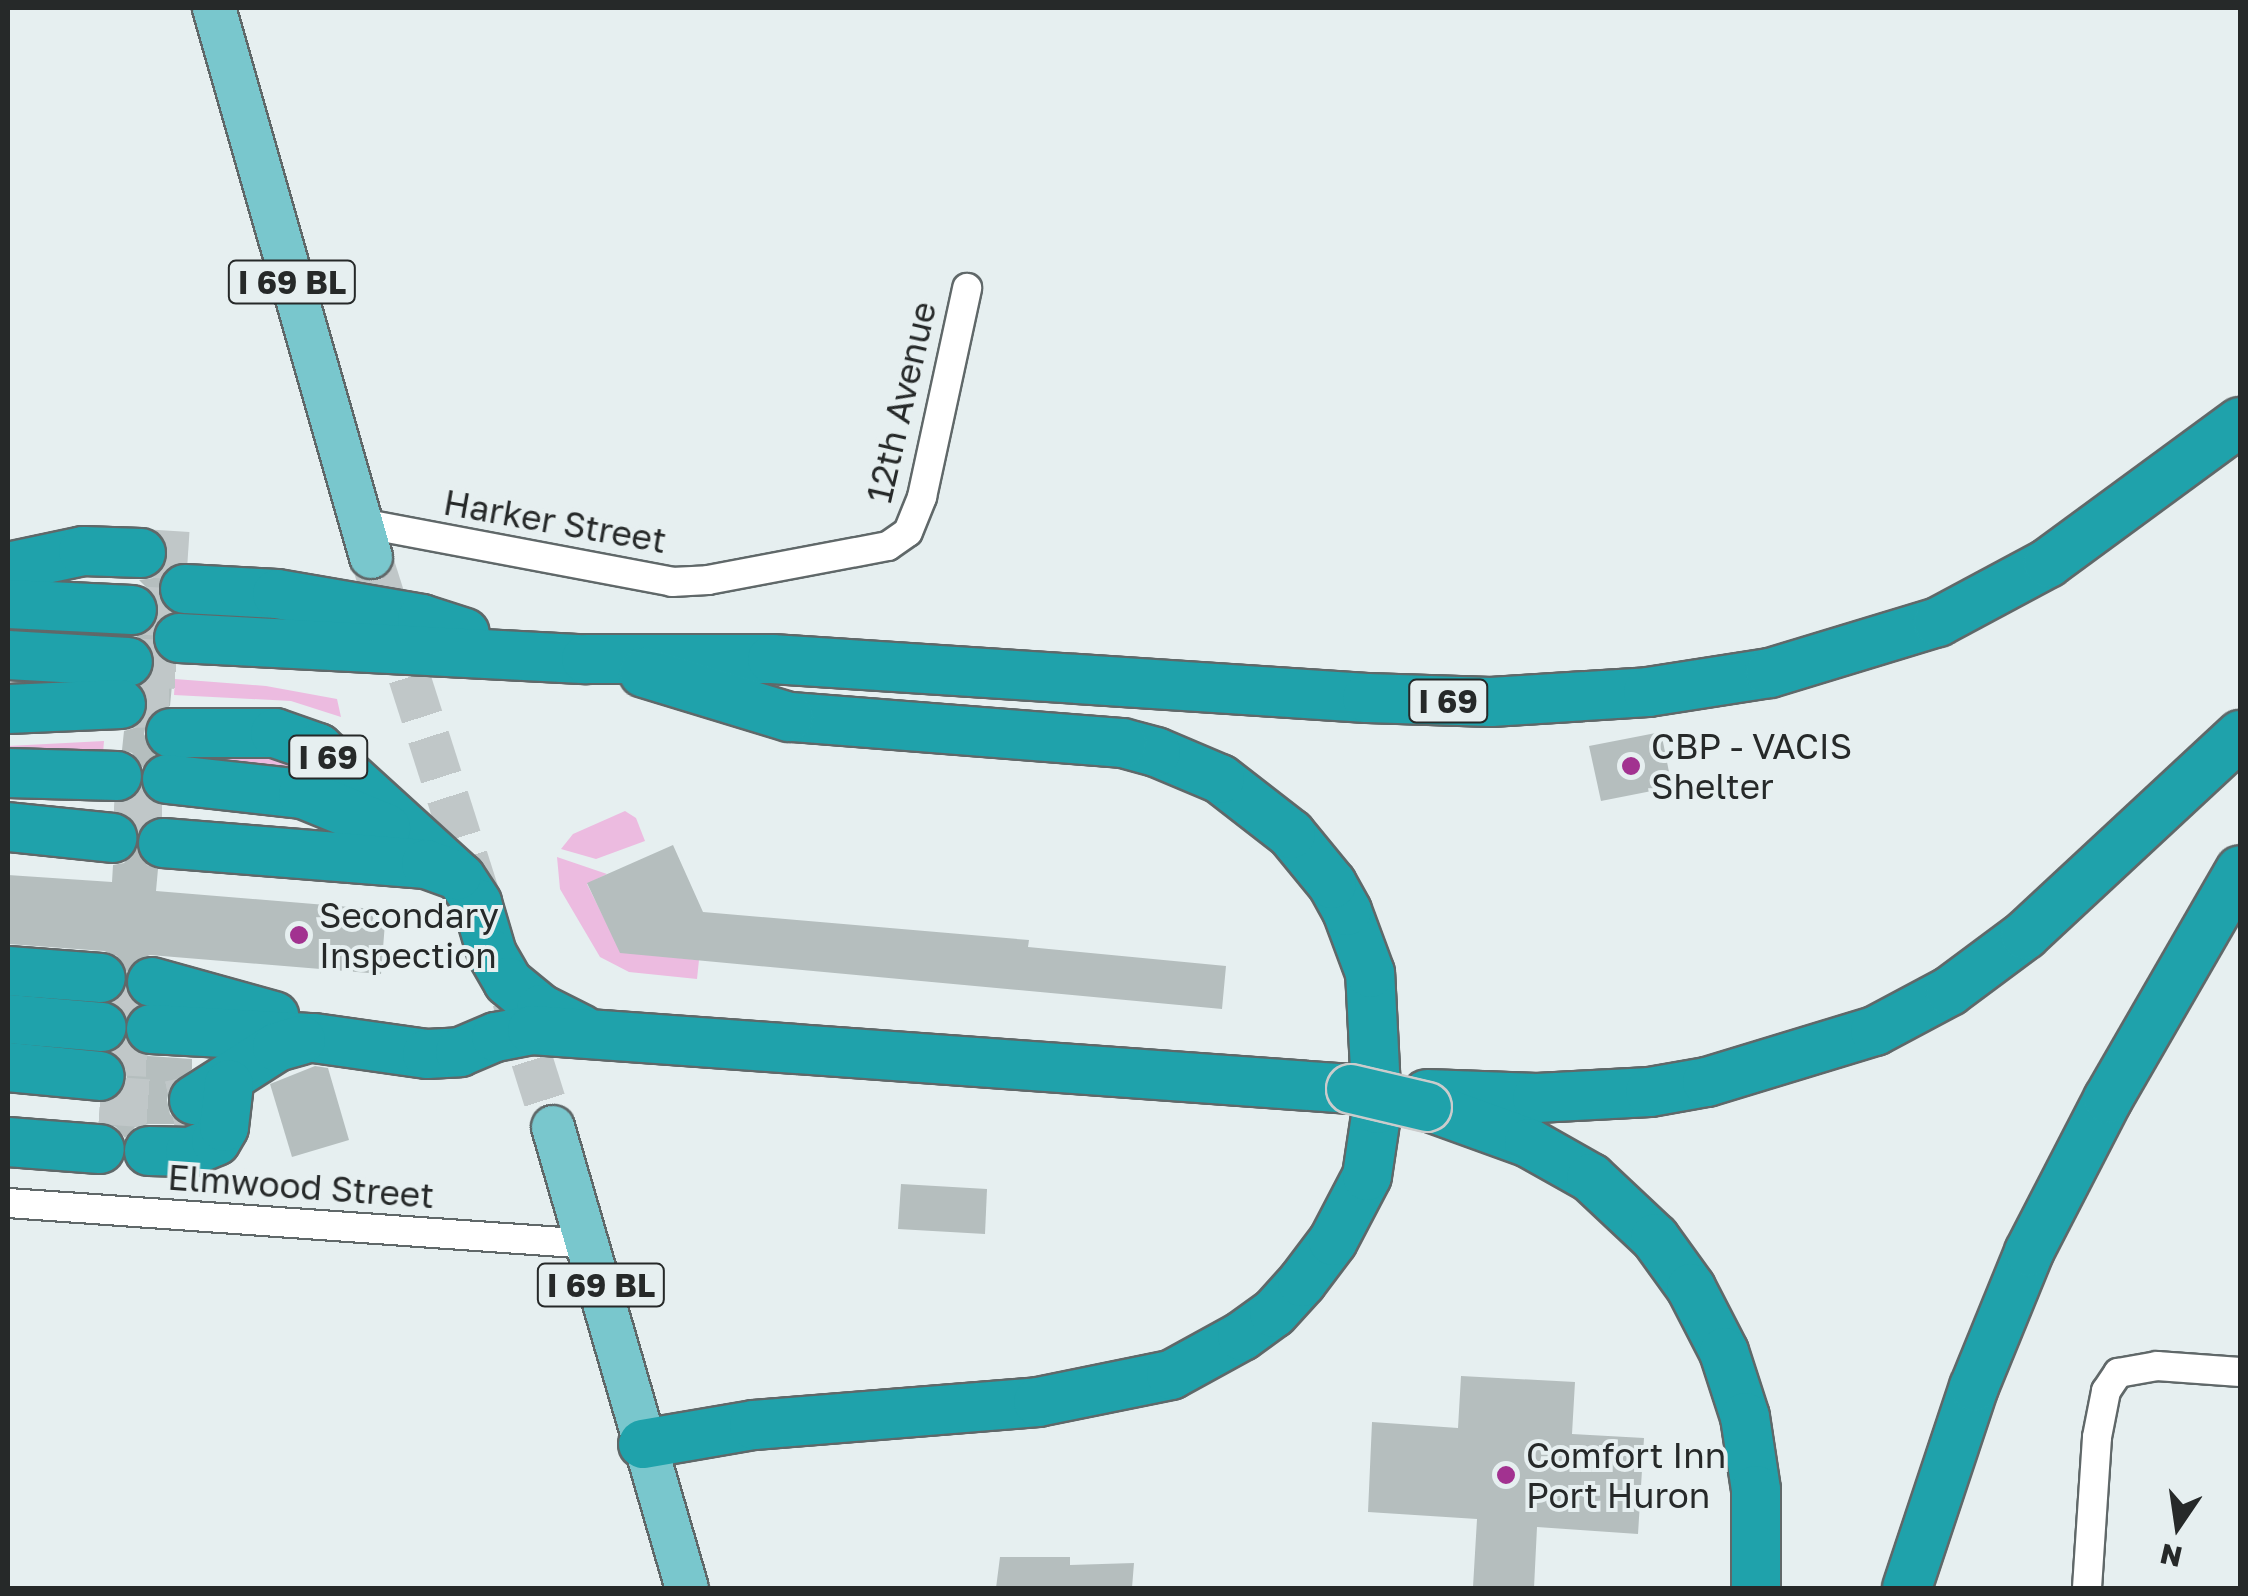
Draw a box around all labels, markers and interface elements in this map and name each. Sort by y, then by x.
road number: I 69 BL [227,255,357,309]
street label: 12th Avenue [857,297,945,507]
street label: Harker Street [440,481,670,561]
road number: I 69 [1408,674,1488,728]
place label: CBP - VACIS Shelter [1651,725,1852,807]
road number: I 69 [288,730,368,784]
marker: CBP - VACIS Shelter [1620,755,1642,777]
place label: Secondary Inspection [319,894,499,976]
marker: Secondary Inspection [288,924,310,946]
street label: Elmwood Street [166,1156,436,1216]
road number: I 69 BL [536,1258,666,1312]
place label: Comfort Inn Port Huron [1526,1434,1726,1516]
marker: Comfort Inn Port Huron [1495,1464,1517,1486]
north arrow [2128,1476,2228,1576]
text: N [2157,1537,2185,1574]

